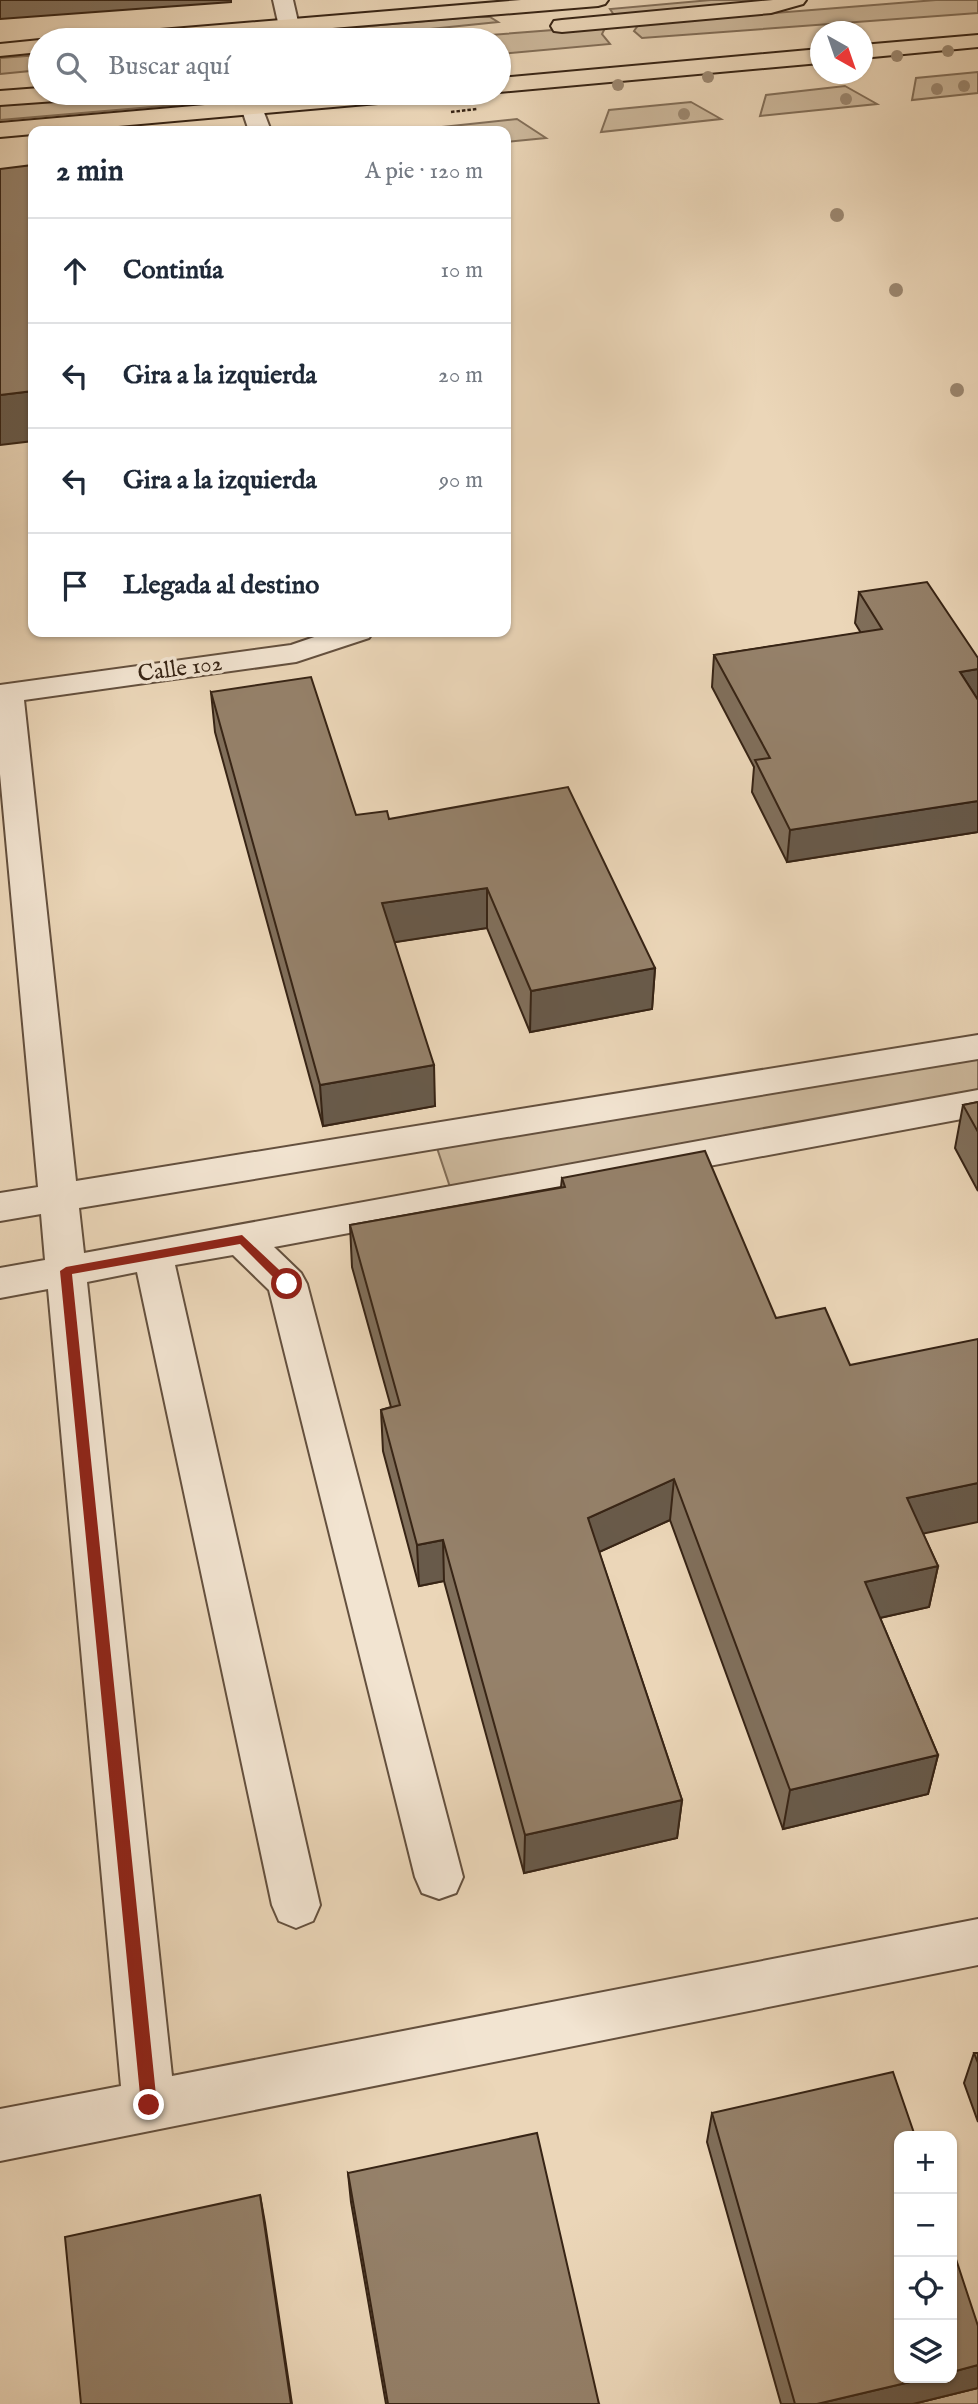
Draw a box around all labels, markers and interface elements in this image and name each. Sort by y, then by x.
north arrow [810,21,873,84]
search box [28,28,511,105]
icon: search [52,48,90,86]
text: Buscar aquí [108,50,230,83]
text: 2 min [56,153,124,191]
text: A pie · 120 m [365,157,483,186]
icon: ahead [56,252,94,290]
text: Continúa [123,254,224,287]
text: 10 m [440,256,483,285]
icon: left [56,357,94,395]
text: Gira a la izquierda [123,359,317,392]
text: 20 m [438,361,483,390]
icon: left [56,462,94,500]
text: Gira a la izquierda [123,464,317,497]
text: 90 m [439,466,483,495]
icon: arrive [56,567,94,605]
text: Llegada al destino [123,569,319,602]
street label: Calle 102 [136,649,224,689]
route start [271,1268,302,1299]
route end [133,2089,164,2120]
map controls [894,2131,957,2383]
button: + [894,2131,957,2194]
button: − [894,2194,957,2257]
button: locate [894,2257,957,2320]
button: layers [894,2320,957,2383]

